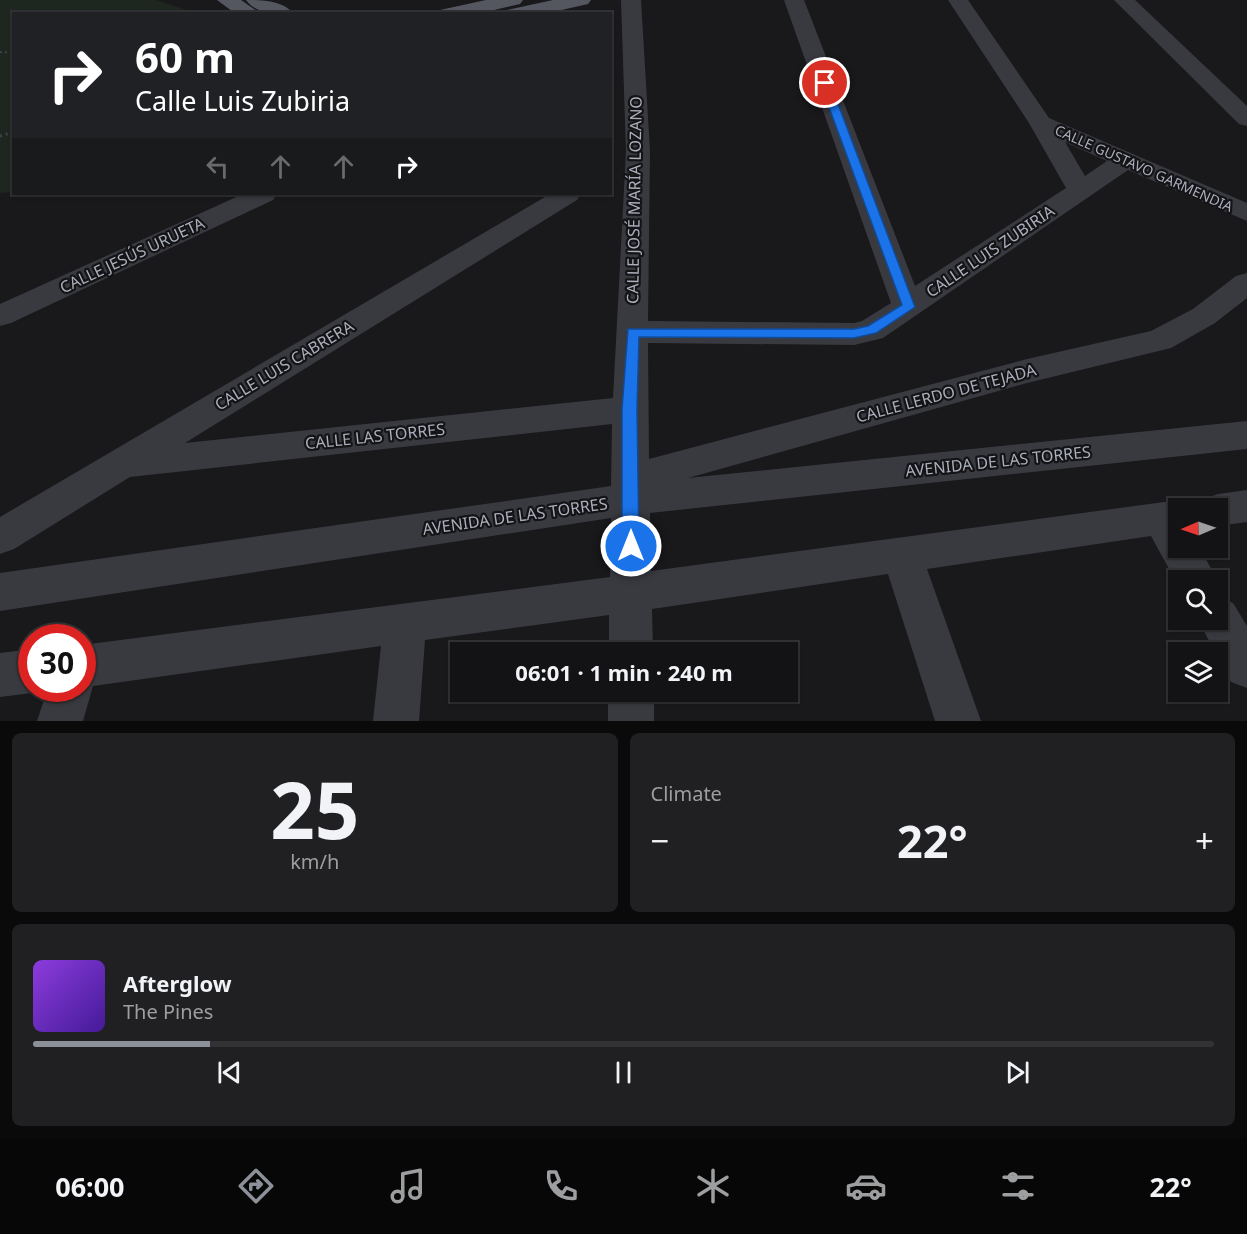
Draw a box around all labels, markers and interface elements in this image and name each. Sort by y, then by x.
text: 60 m [135,28,235,85]
icon: right [36,36,114,114]
pin [799,57,850,108]
icon: arrive [808,66,841,99]
text: Calle Luis Zubiria [135,82,350,119]
street label: CALLE JOSÉ MARÍA LOZANO [621,96,647,304]
street label: CALLE GUSTAVO GARMENDIA [1052,120,1236,216]
icon: left [201,150,234,183]
icon: ahead [264,150,297,183]
icon: ahead [327,150,360,183]
icon: right [390,150,423,183]
street label: CALLE LUIS ZUBIRIA [921,199,1059,302]
street label: CALLE JESÚS URUETA [56,212,209,298]
street label: CALLE LUIS CABRERA [211,314,358,415]
street label: CALLE LERDO DE TEJADA [854,358,1039,428]
street label: CALLE LAS TORRES [304,418,446,454]
street label: AVENIDA DE LAS TORRES [904,440,1092,482]
street label: AVENIDA DE LAS TORRES [421,492,609,540]
north arrow [1168,498,1228,558]
map controls [1168,498,1228,702]
position arrow [599,514,663,578]
button: search [1168,570,1228,630]
speed limit sign: 30 [18,624,96,702]
button: layers [1168,642,1228,702]
text: 06:01 · 1 min · 240 m [515,657,733,687]
text: 25 [270,756,359,862]
text: Climate [651,780,722,807]
text: 22° [897,810,968,871]
text: − [651,818,669,863]
text: + [1195,818,1214,863]
text: km/h [290,848,339,875]
text: Afterglow [123,968,232,998]
text: The Pines [123,998,213,1025]
icon: previous [213,1056,246,1089]
icon: pause [607,1056,640,1089]
icon: next [1001,1056,1034,1089]
icon: directions [235,1165,277,1207]
icon: music [387,1165,429,1207]
icon: phone [540,1165,582,1207]
icon: climate [692,1165,734,1207]
icon: car [845,1165,887,1207]
icon: filters [997,1165,1039,1207]
text: 06:00 [55,1168,125,1205]
text: 22° [1149,1168,1192,1205]

